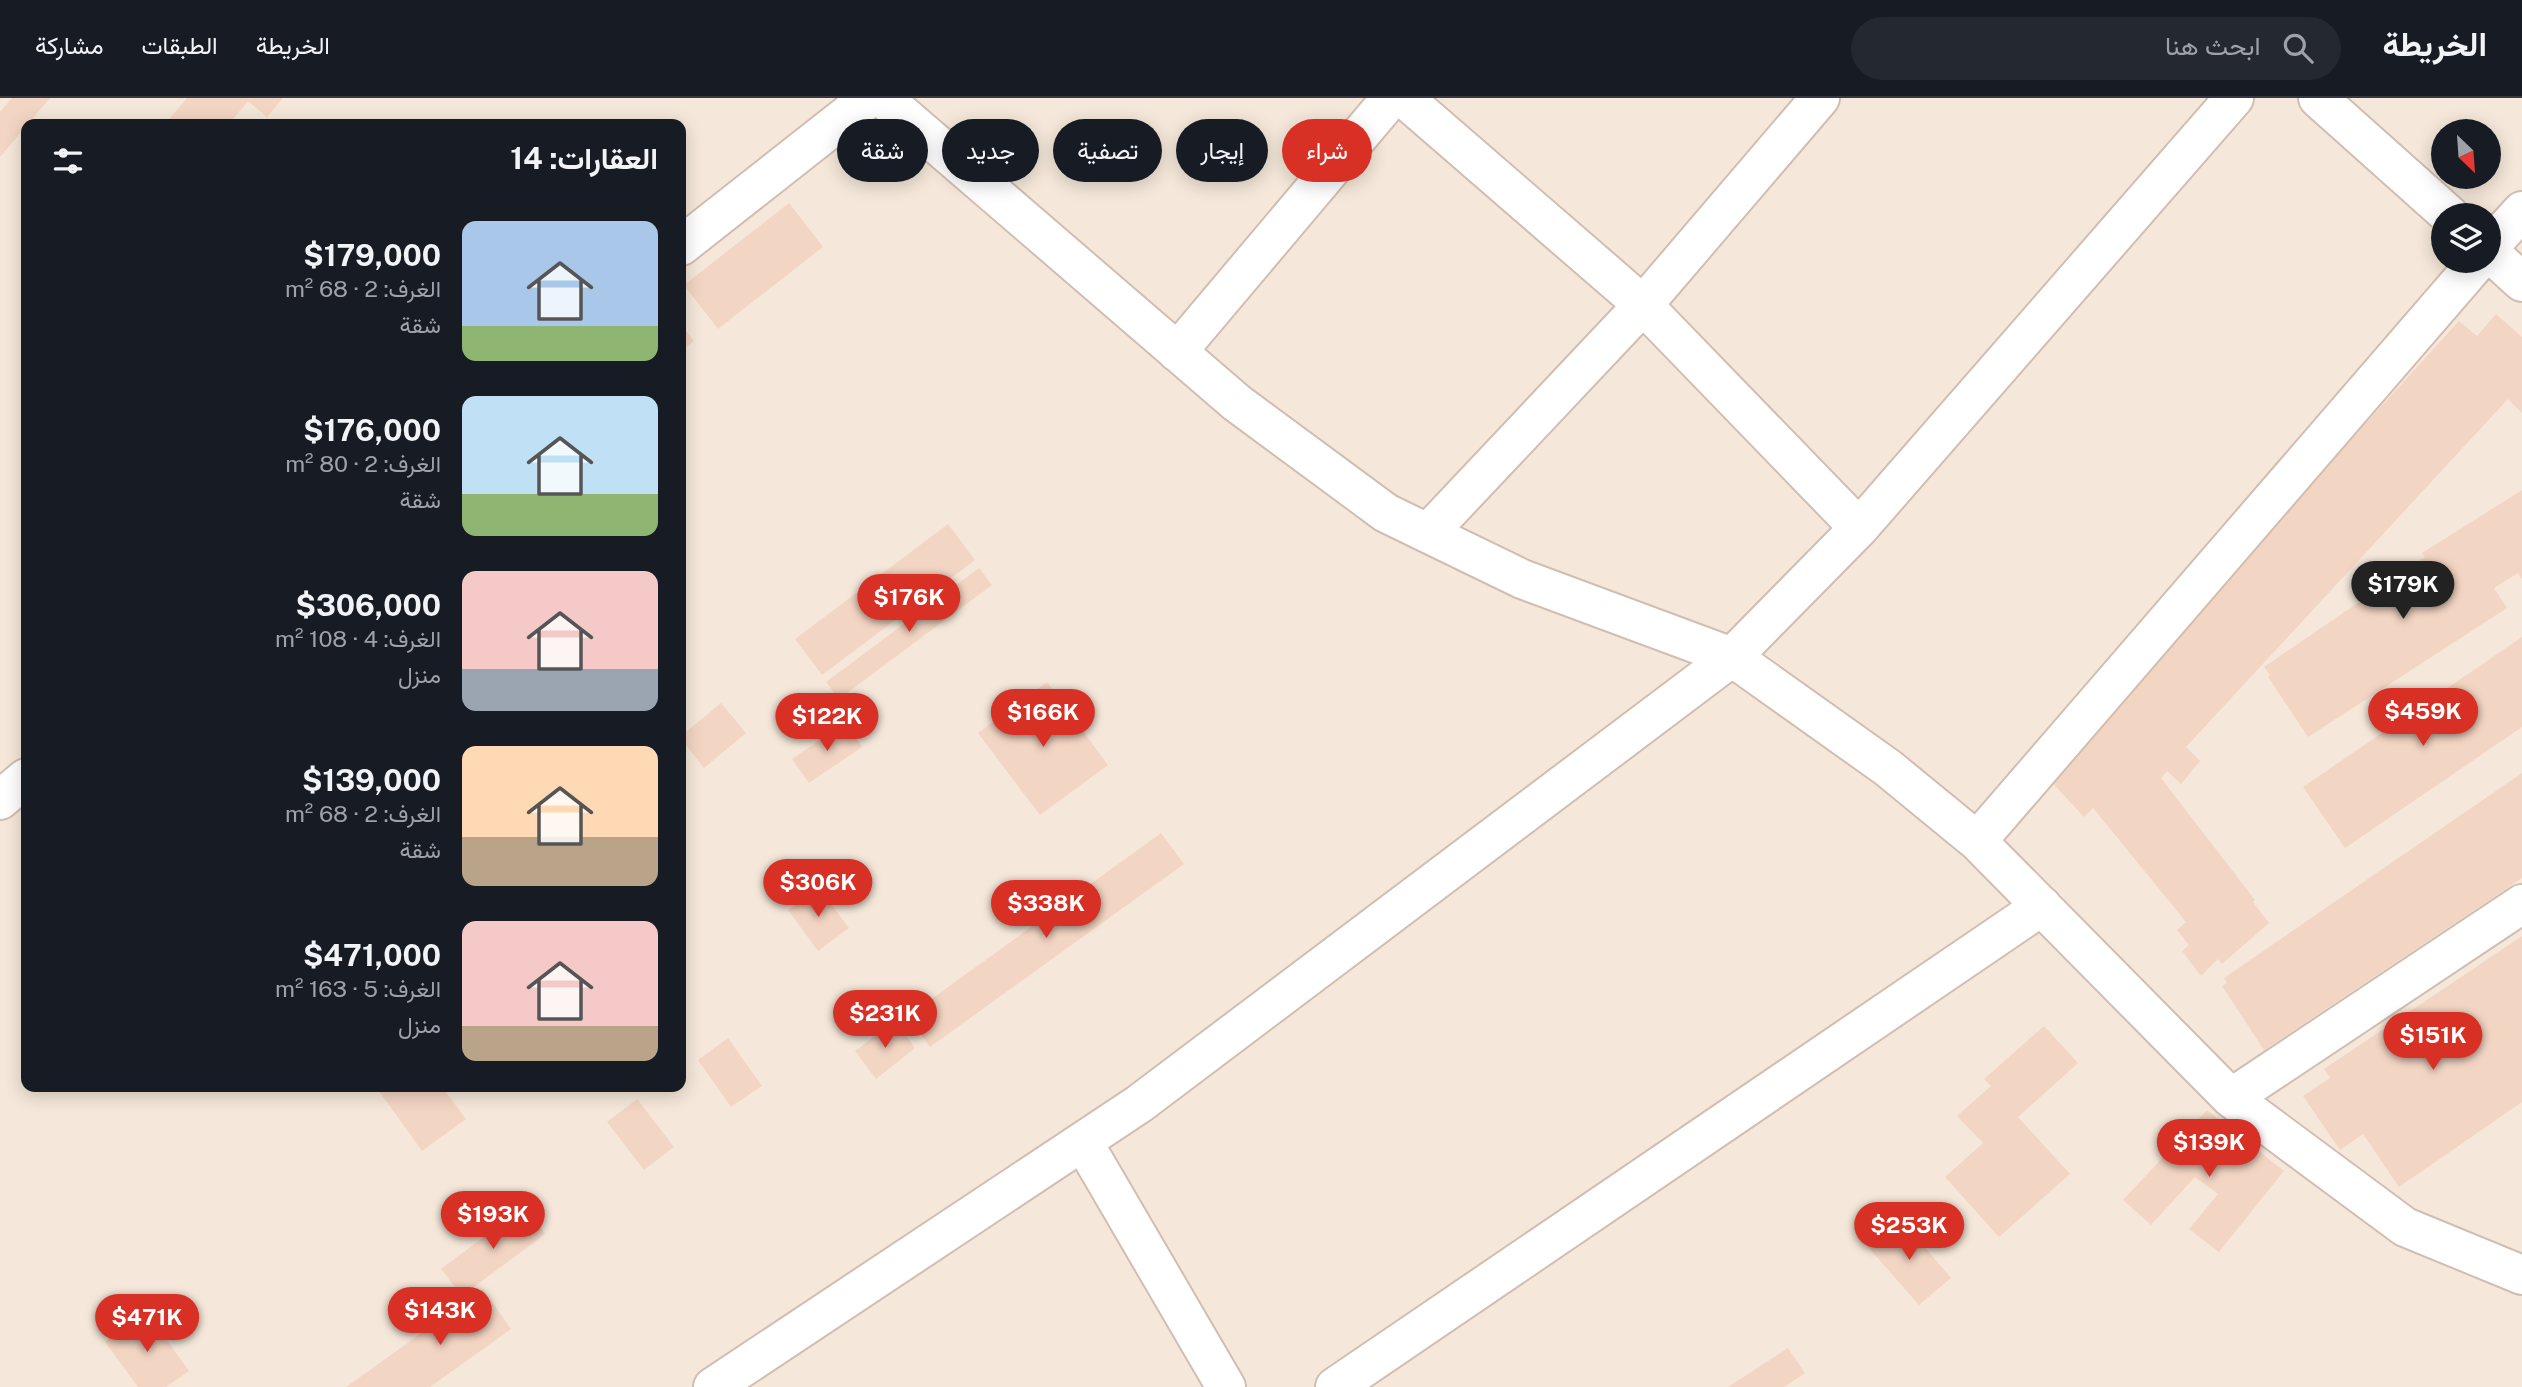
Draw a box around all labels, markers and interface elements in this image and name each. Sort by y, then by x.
search box [1851,17,2341,80]
text: الخريطة [2383,25,2487,63]
icon: search [2279,29,2317,67]
text: ابحث هنا [2165,30,2261,61]
text: مشاركة [35,31,103,59]
text: الطبقات [141,31,218,59]
text: الخريطة [256,31,330,59]
chip: شقة [837,119,928,182]
chip: جديد [942,119,1039,182]
chip: تصفية [1053,119,1162,182]
chip: إيجار [1176,119,1268,182]
chip: شراء [1282,119,1372,182]
north arrow [2431,119,2501,189]
map controls [2431,119,2501,273]
text: العقارات: 14 [510,140,658,176]
icon: filters [49,142,87,180]
button: layers [2431,203,2501,273]
text: $179,000 [303,237,441,273]
icon: home [518,249,602,333]
text: الغرف: 2 · 68 m² [285,275,441,302]
text: شقة [399,311,441,338]
text: $176,000 [303,412,441,448]
icon: home [518,424,602,508]
text: الغرف: 2 · 80 m² [285,450,441,477]
text: شقة [399,486,441,513]
pin: $179K [2354,561,2452,621]
text: $179K [2367,570,2439,597]
pin: $176K [860,574,958,634]
text: $176K [873,583,945,610]
text: $306,000 [296,587,441,623]
icon: home [518,599,602,683]
text: الغرف: 4 · 108 m² [275,625,441,652]
text: منزل [398,661,441,688]
pin: $459K [2374,688,2472,748]
pin: $166K [994,690,1092,749]
pin: $122K [778,694,876,753]
text: $459K [2384,697,2462,724]
text: $166K [1007,698,1079,725]
text: $122K [791,702,863,729]
text: $139,000 [302,762,441,798]
icon: home [518,774,602,858]
text: الغرف: 2 · 68 m² [285,800,441,827]
text: شقة [399,836,441,863]
pin: $306K [769,860,867,919]
text: $306K [779,868,857,895]
pin: $338K [997,880,1095,940]
text: $338K [1007,889,1085,916]
text: $471,000 [303,937,441,973]
icon: home [518,949,602,1033]
text: الغرف: 5 · 163 m² [275,975,441,1002]
pin: $231K [836,990,934,1050]
text: $231K [849,999,921,1026]
text: منزل [398,1011,441,1038]
pin: $151K [2384,1012,2482,1072]
text: $151K [2399,1021,2467,1048]
pin: $139K [2160,1119,2258,1179]
text: $139K [2173,1128,2245,1155]
pin: $193K [444,1192,542,1251]
text: $193K [457,1200,529,1227]
pin: $253K [1860,1202,1958,1262]
text: $253K [1870,1211,1948,1238]
pin: $143K [391,1288,489,1347]
pin: $471K [98,1294,196,1354]
text: $143K [404,1296,476,1323]
text: $471K [111,1303,183,1330]

